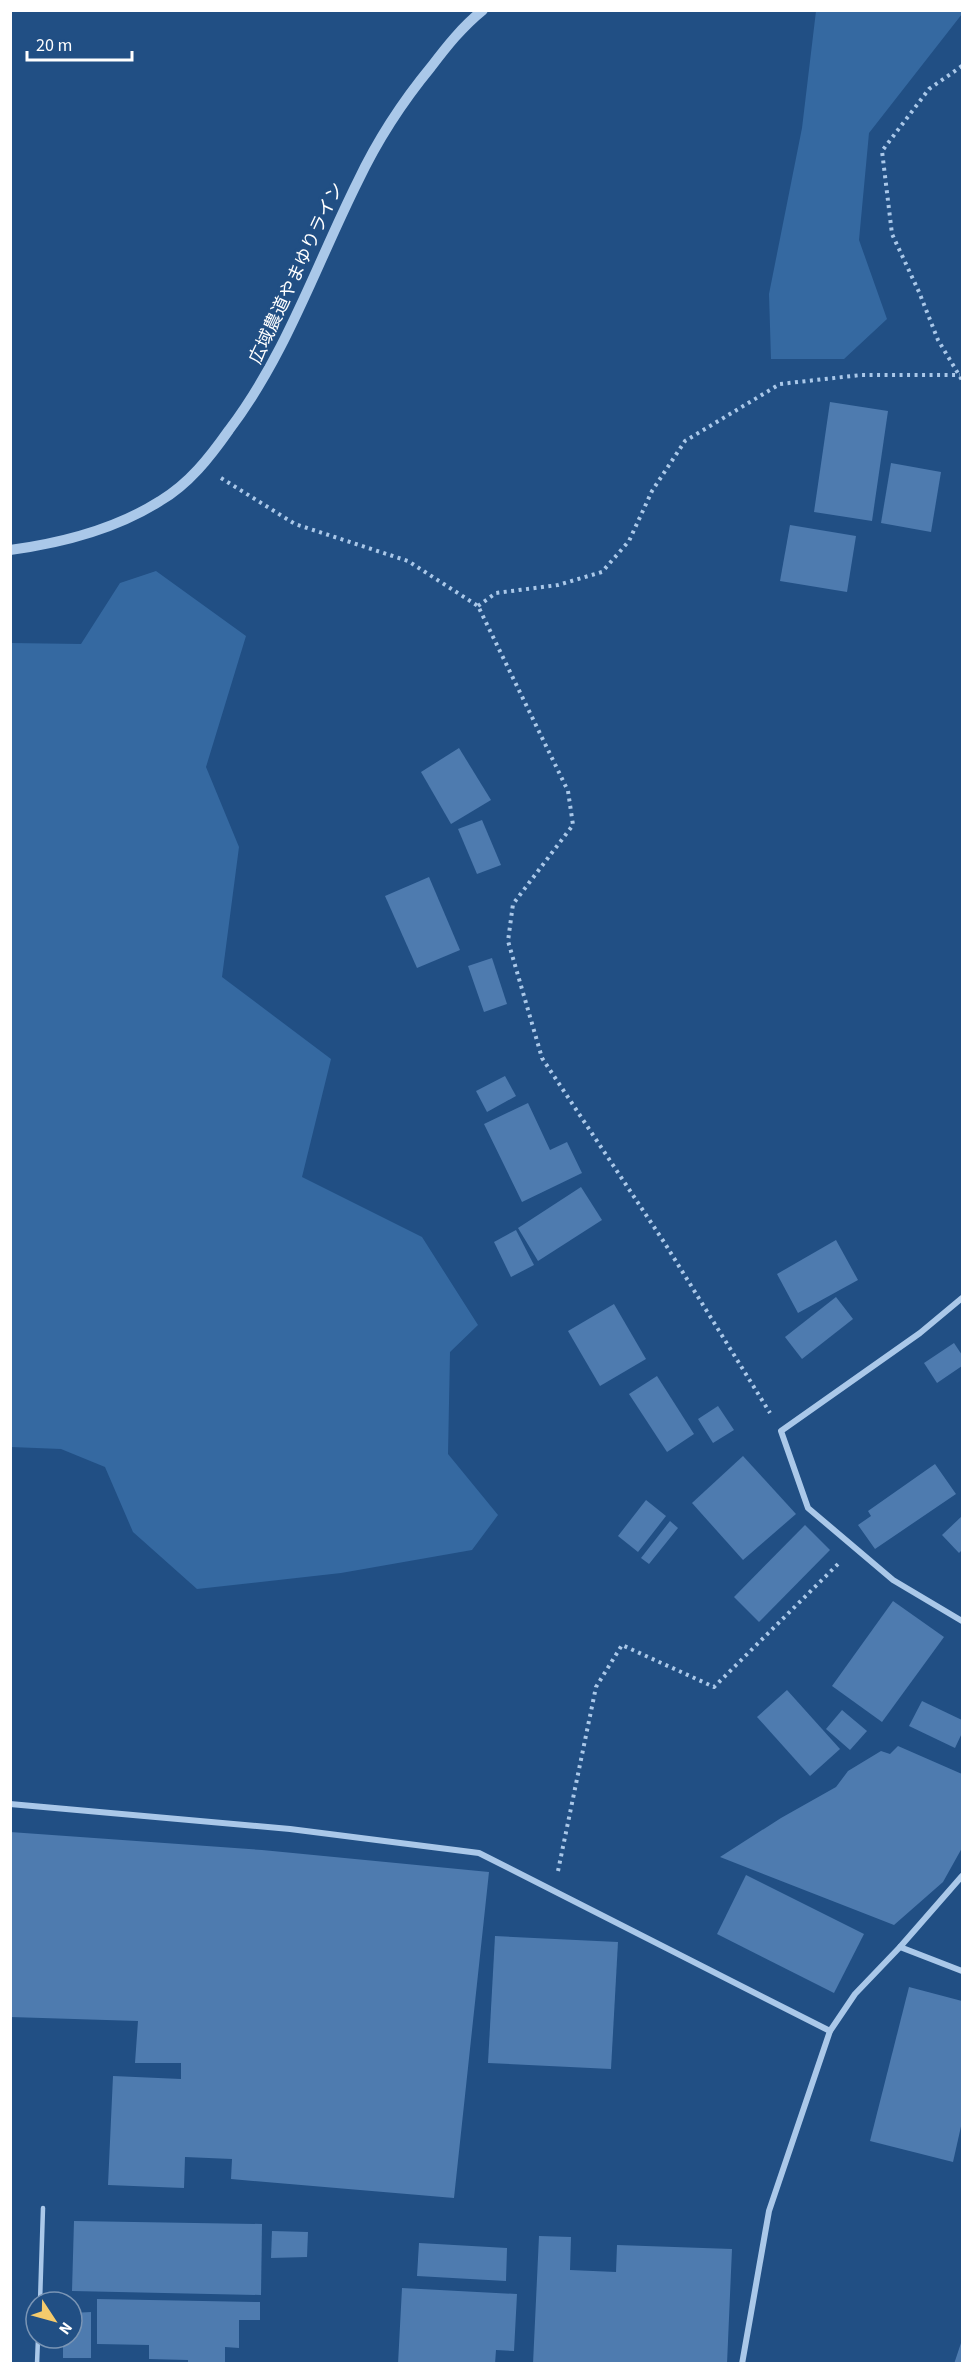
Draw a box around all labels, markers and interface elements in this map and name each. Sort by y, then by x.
scale bar [27,24,132,62]
text: 20 m [36,33,72,58]
street label: 広域農道やまゆりライン [243,178,350,368]
north arrow [24,2290,84,2350]
text: N [53,2317,77,2339]

